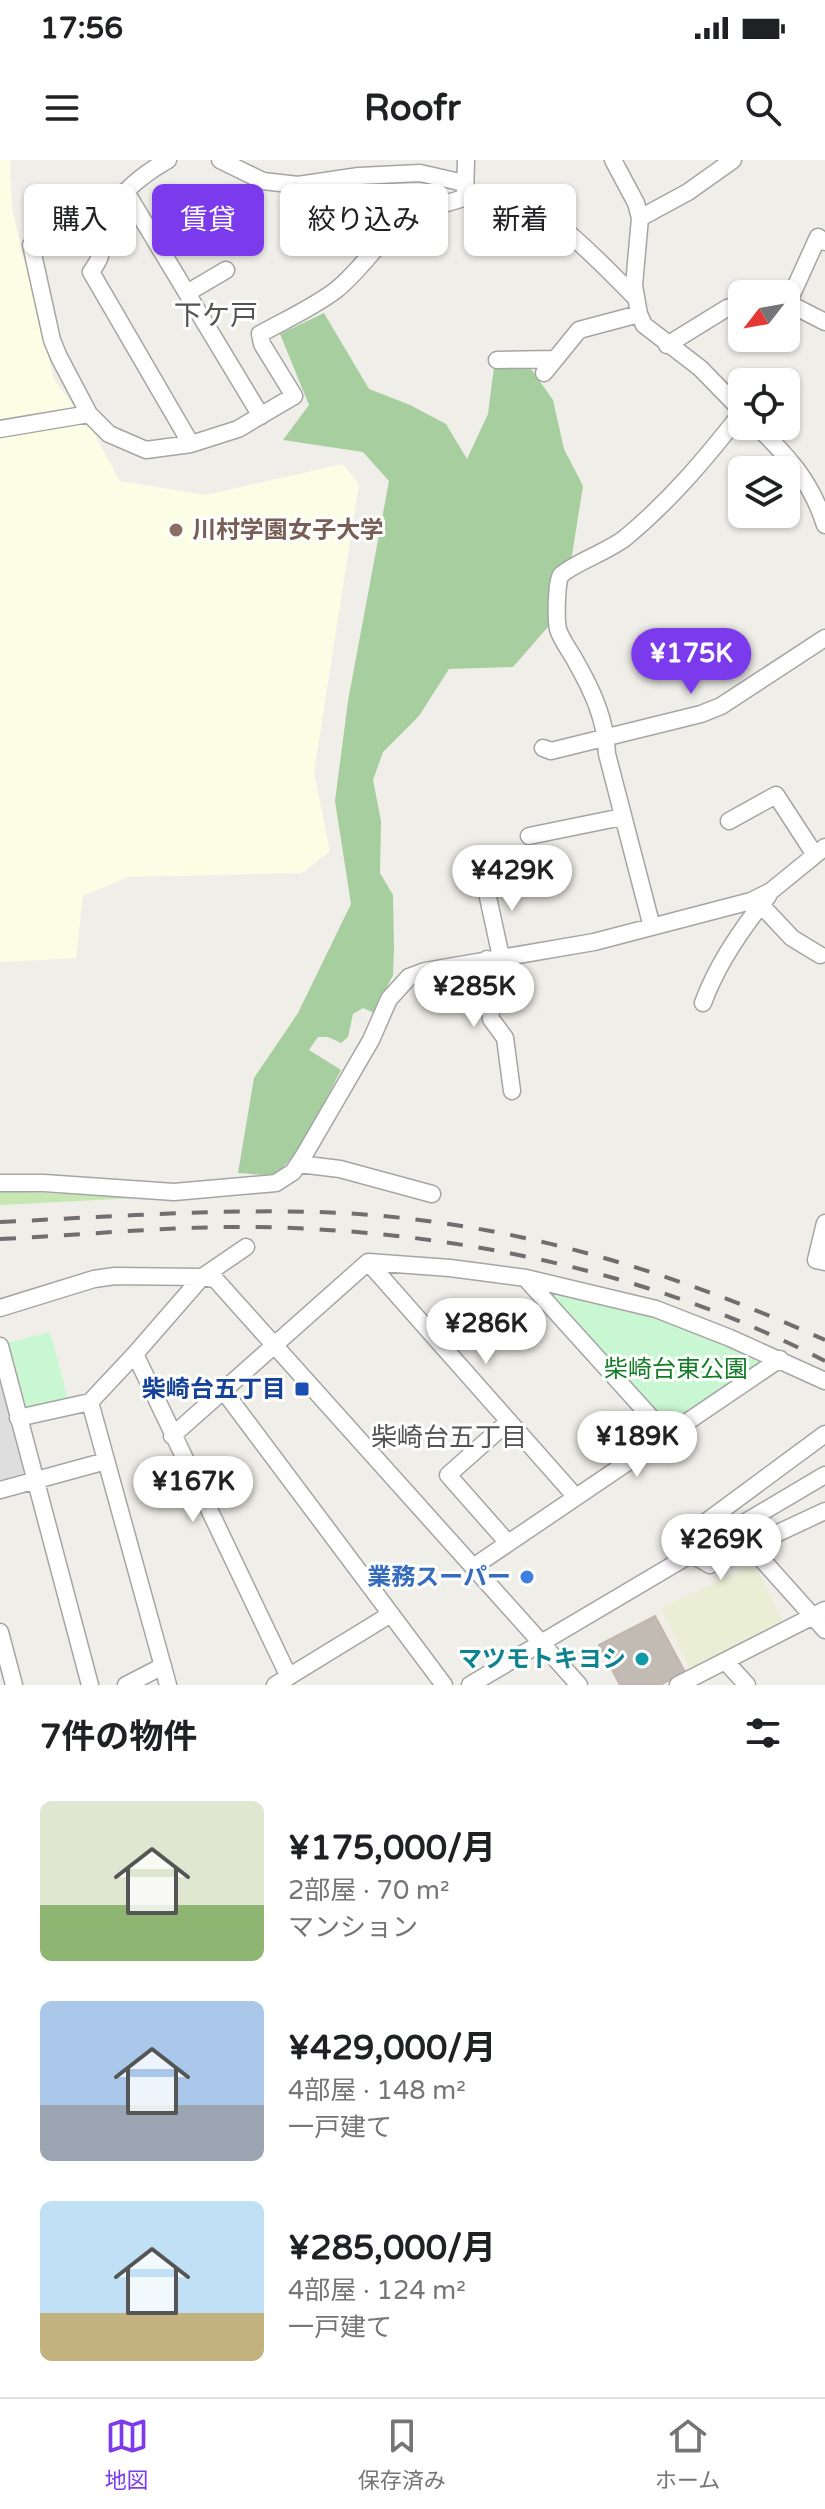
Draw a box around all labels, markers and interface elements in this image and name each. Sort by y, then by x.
text: 17:56 [40,10,123,47]
icon: menu [40,86,84,130]
icon: search [741,86,785,130]
text: Roofr [364,87,461,130]
chip: 購入 [24,184,136,256]
chip: 賃貸 [152,184,264,256]
chip: 絞り込み [280,184,448,256]
chip: 新着 [464,184,576,256]
north arrow [728,280,800,352]
map controls [728,280,800,528]
district label: 下ケ戸 [174,299,258,333]
button: locate [728,368,800,440]
button: layers [728,456,800,528]
place label: 川村学園女子大学 [192,516,384,545]
marker: 川村学園女子大学 [167,521,185,539]
pin: ¥175K [635,628,747,696]
text: ¥175K [649,638,733,669]
pin: ¥429K [456,845,568,913]
text: ¥429K [470,855,554,886]
pin: ¥285K [418,961,530,1029]
text: ¥285K [432,971,516,1002]
pin: ¥286K [430,1298,542,1366]
text: ¥286K [444,1308,528,1339]
park label: 柴崎台東公園 [604,1355,748,1384]
place label: 柴崎台五丁目 [142,1375,286,1404]
marker: 柴崎台五丁目 [293,1380,311,1398]
pin: ¥189K [581,1411,693,1479]
text: ¥189K [595,1421,679,1452]
district label: 柴崎台五丁目 [371,1422,527,1453]
pin: ¥167K [137,1456,249,1524]
text: ¥167K [151,1466,235,1497]
pin: ¥269K [665,1514,777,1582]
text: ¥269K [679,1524,763,1555]
place label: 業務スーパー [367,1563,511,1592]
marker: 業務スーパー [518,1568,536,1586]
place label: マツモトキヨシ [458,1645,626,1674]
marker: マツモトキヨシ [633,1650,651,1668]
icon: filters [741,1711,785,1755]
text: 7件の物件 [40,1717,197,1758]
text: ¥175,000/月 [288,1828,496,1869]
icon: home [104,1833,200,1929]
text: 2部屋 · 70 m² [288,1875,450,1906]
text: マンション [288,1912,418,1943]
text: ¥429,000/月 [288,2028,496,2069]
icon: home [104,2033,200,2129]
text: 4部屋 · 148 m² [288,2075,466,2106]
text: 一戸建て [288,2112,392,2143]
text: ¥285,000/月 [288,2228,496,2269]
icon: home [104,2233,200,2329]
text: 4部屋 · 124 m² [288,2275,466,2306]
text: 一戸建て [288,2312,392,2343]
tab: 地図 [105,2414,149,2494]
tab: 保存済み [358,2414,446,2494]
tab: ホーム [655,2414,720,2494]

